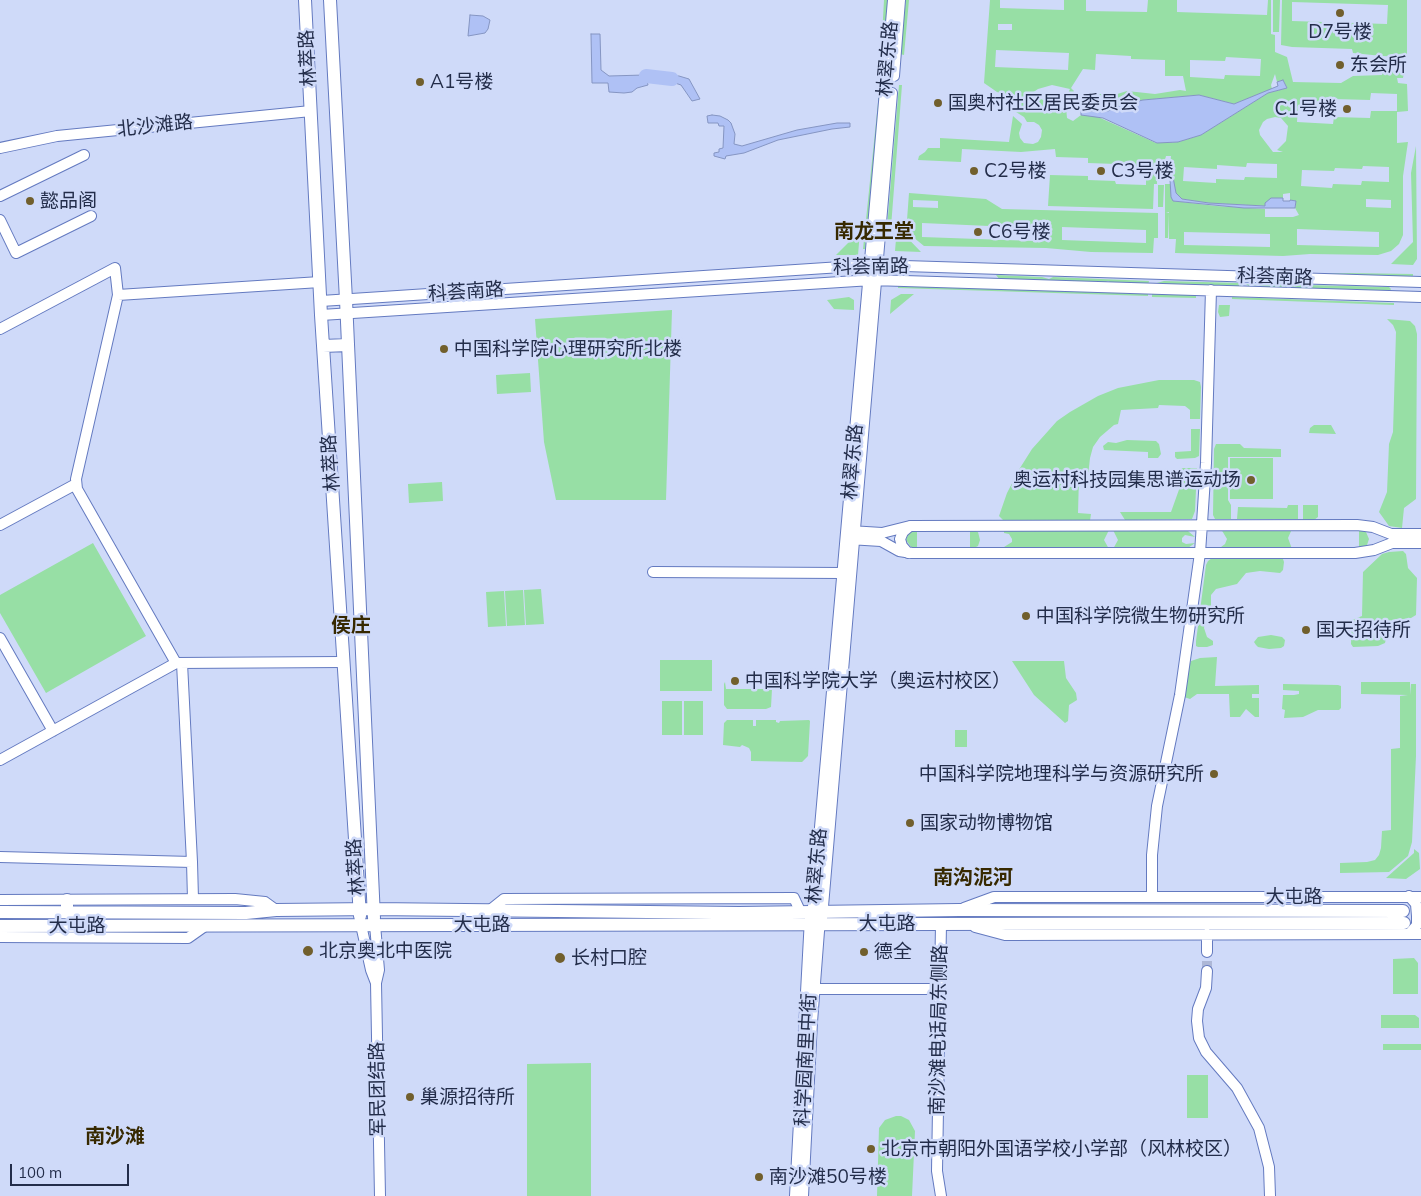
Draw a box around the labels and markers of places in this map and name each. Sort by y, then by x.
marker: D7号楼 [1334,7,1346,19]
place label: D7号楼 [1308,21,1372,43]
place label: 东会所 [1350,54,1407,76]
marker: 东会所 [1334,59,1346,71]
place label: A1号楼 [430,71,493,93]
marker: A1号楼 [414,76,426,88]
place label: 国奥村社区居民委员会 [948,92,1138,114]
marker: 国奥村社区居民委员会 [932,97,944,109]
place label: C1号楼 [1275,98,1337,120]
marker: C1号楼 [1341,103,1353,115]
place label: C2号楼 [984,160,1046,182]
place label: C3号楼 [1111,160,1173,182]
marker: C2号楼 [968,165,980,177]
marker: C3号楼 [1095,165,1107,177]
place label: 懿品阁 [40,190,97,212]
marker: 懿品阁 [24,195,36,207]
place label: C6号楼 [988,221,1050,243]
marker: C6号楼 [972,226,984,238]
place label: 中国科学院心理研究所北楼 [454,338,682,360]
marker: 中国科学院心理研究所北楼 [438,343,450,355]
place label: 奥运村科技园集思谱运动场 [1013,469,1241,491]
marker: 奥运村科技园集思谱运动场 [1245,474,1257,486]
place label: 中国科学院微生物研究所 [1036,605,1245,627]
marker: 中国科学院微生物研究所 [1020,610,1032,622]
place label: 国天招待所 [1316,619,1411,641]
marker: 国天招待所 [1300,624,1312,636]
place label: 中国科学院大学（奥运村校区） [745,670,1011,692]
marker: 中国科学院大学（奥运村校区） [729,675,741,687]
place label: 中国科学院地理科学与资源研究所 [919,763,1204,785]
marker: 中国科学院地理科学与资源研究所 [1208,768,1220,780]
place label: 国家动物博物馆 [920,812,1053,834]
marker: 国家动物博物馆 [904,817,916,829]
place label: 北京奥北中医院 [319,940,452,962]
place label: 德全 [874,941,912,963]
marker: 北京奥北中医院 [301,944,315,958]
marker: 德全 [858,946,870,958]
place label: 长村口腔 [571,947,647,969]
marker: 长村口腔 [553,951,567,965]
place label: 巢源招待所 [420,1086,515,1108]
marker: 巢源招待所 [404,1091,416,1103]
place label: 北京市朝阳外国语学校小学部（风林校区） [881,1138,1242,1160]
marker: 北京市朝阳外国语学校小学部（风林校区） [865,1143,877,1155]
place label: 南沙滩50号楼 [769,1166,887,1188]
marker: 南沙滩50号楼 [753,1171,765,1183]

